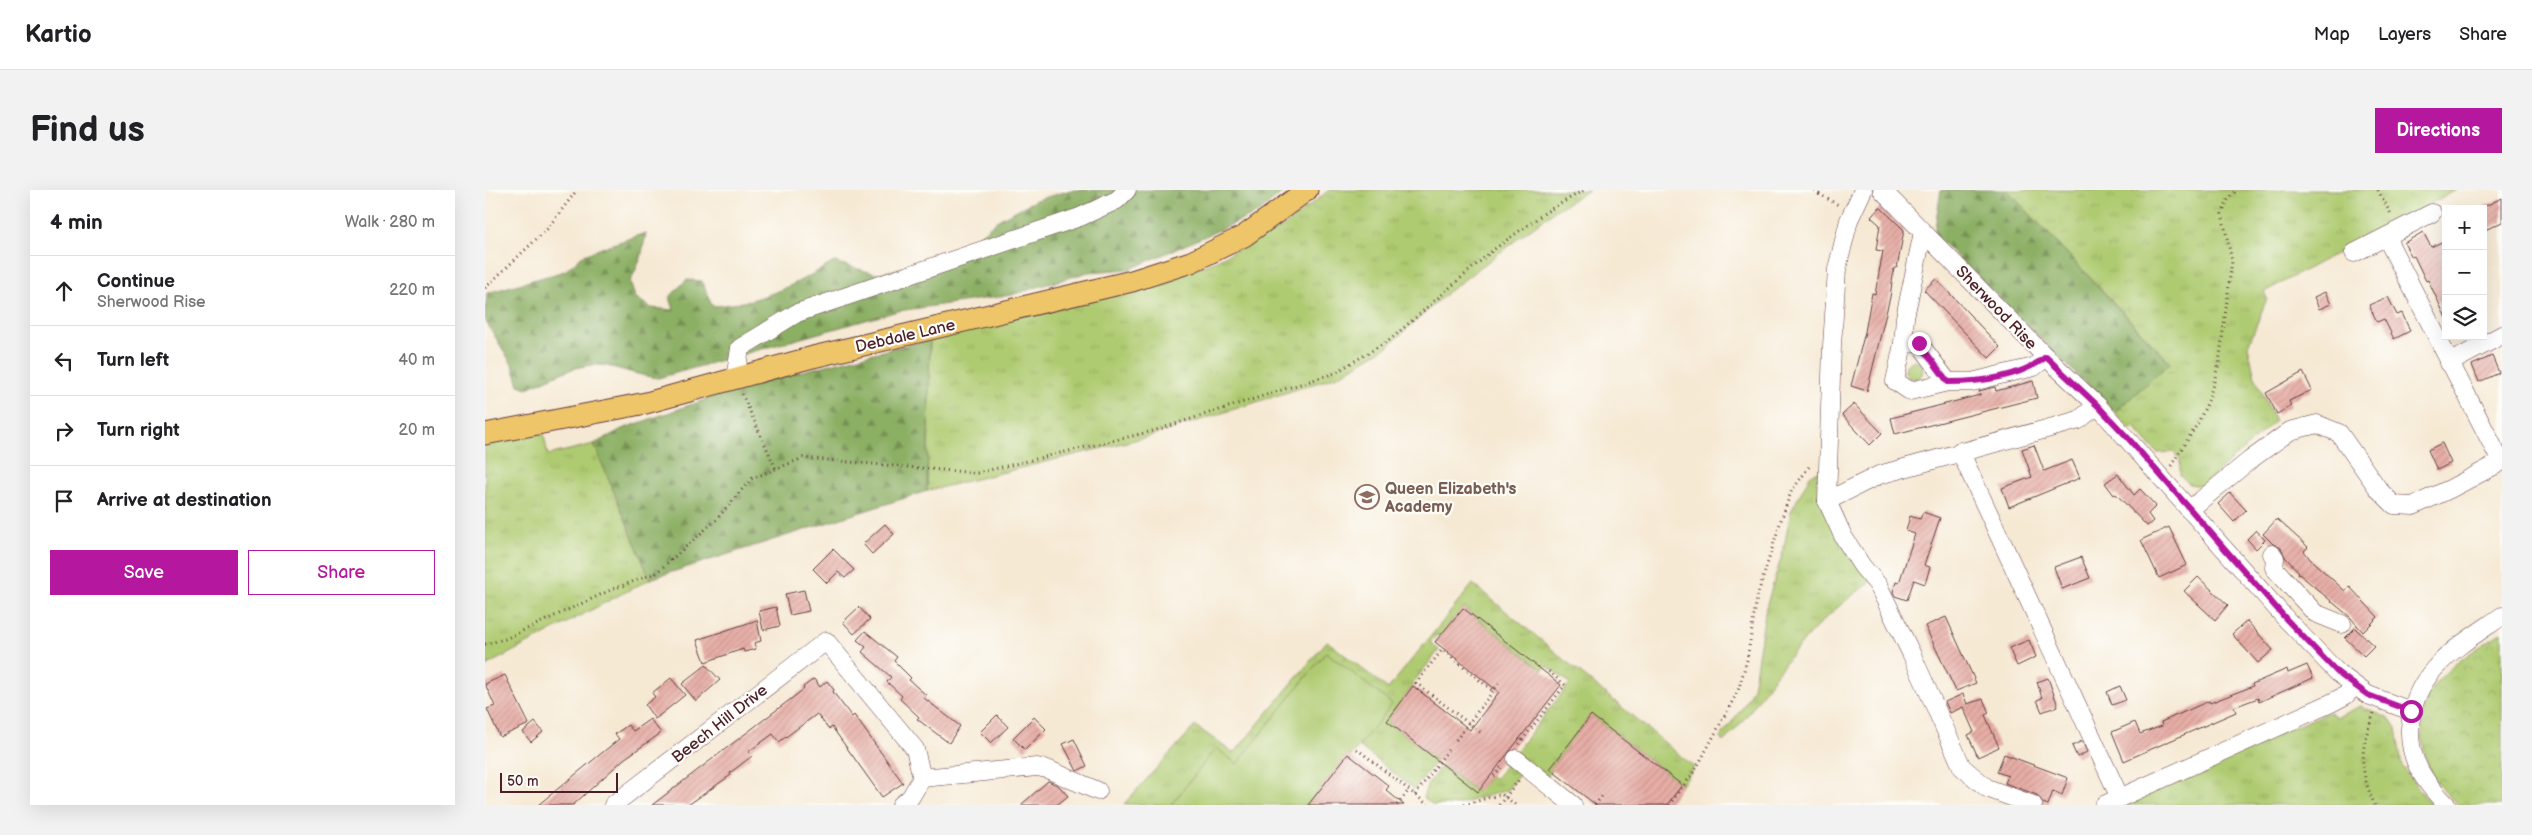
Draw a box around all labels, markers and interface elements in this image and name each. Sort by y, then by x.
text: Kartio [25,20,92,49]
text: Map [2314,24,2350,45]
text: Layers [2378,24,2431,45]
text: Share [2459,24,2507,45]
button: Directions [2375,108,2502,153]
text: Find us [30,109,145,152]
map controls [2442,205,2487,340]
button: + [2442,205,2487,250]
text: 4 min [50,210,103,235]
text: Walk · 280 m [345,213,435,232]
button: − [2442,250,2487,295]
street label: Sherwood Rise [1951,262,2041,354]
text: Continue [97,270,175,293]
icon: ahead [50,277,78,305]
text: 220 m [389,281,435,300]
text: Sherwood Rise [97,293,206,312]
button: layers [2442,295,2487,340]
street label: Debdale Lane [854,316,958,357]
route end [1908,332,1931,355]
icon: left [50,347,78,375]
text: Turn left [97,349,169,372]
text: 40 m [398,351,435,370]
icon: right [50,417,78,445]
text: Turn right [97,419,180,442]
text: 20 m [399,421,435,440]
place label: Queen Elizabeth's Academy [1384,480,1516,517]
school or university icon: Queen Elizabeth's Academy [1354,484,1380,510]
icon: arrive [50,487,78,515]
text: Arrive at destination [97,489,272,512]
button: Save [50,550,238,595]
button: Share [248,550,435,595]
street label: Beech Hill Drive [668,681,772,767]
route start [2400,700,2423,723]
scale bar [500,770,617,793]
text: 50 m [507,773,539,790]

